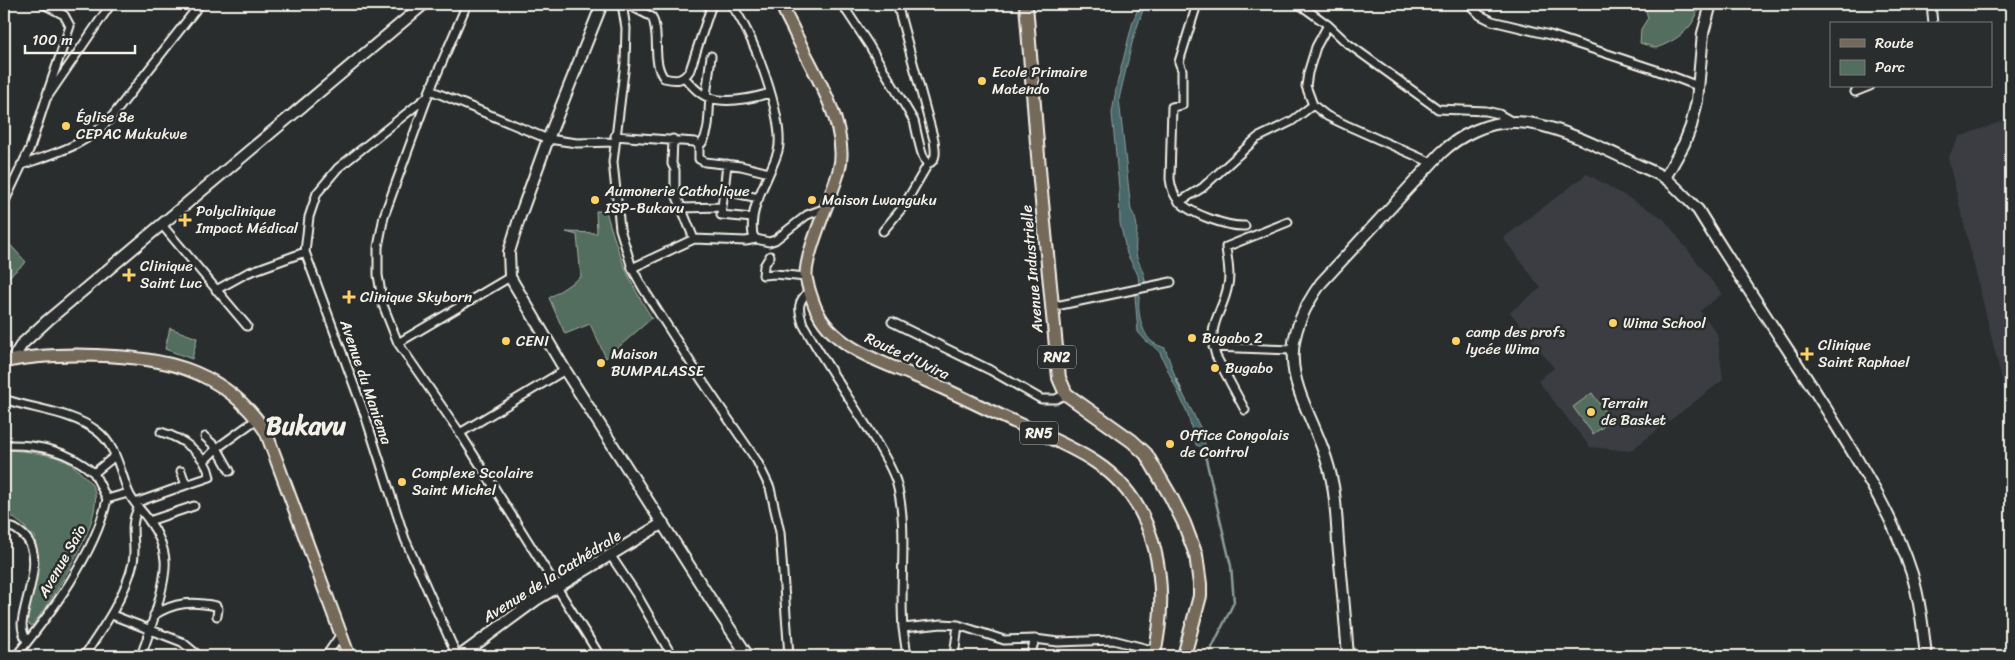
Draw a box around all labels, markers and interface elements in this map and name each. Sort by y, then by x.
scale bar [25,22,135,54]
legend [1830,22,1992,88]
text: 100 m [32,27,73,53]
text: Route [1875,30,1914,56]
text: Parc [1875,54,1905,80]
place label: Ecole Primaire Matendo [992,59,1087,102]
marker: Ecole Primaire Matendo [976,75,988,87]
place label: Église 8e CEPAC Mukukwe [76,104,187,147]
marker: Église 8e CEPAC Mukukwe [60,120,72,132]
place label: Aumonerie Catholique ISP-Bukavu [604,178,750,221]
place label: Maison Lwanguku [822,187,937,213]
marker: Aumonerie Catholique ISP-Bukavu [589,194,601,206]
marker: Maison Lwanguku [806,194,818,206]
place label: Polyclinique Impact Médical [195,198,299,241]
street label: Avenue Industrielle [1013,204,1051,335]
marker: Polyclinique Impact Médical [178,213,192,227]
place label: Clinique Saint Luc [140,253,203,296]
marker: Clinique Saint Luc [122,268,136,282]
place label: Clinique Skyborn [360,284,472,310]
marker: Clinique Skyborn [342,290,356,304]
place label: Wima School [1623,310,1706,336]
street label: Avenue du Maniema [332,315,400,448]
marker: Wima School [1607,317,1619,329]
place label: camp des profs lycée Wima [1466,319,1566,362]
street label: Route d'Uvira [860,325,954,387]
place label: Bugabo 2 [1202,325,1263,351]
place label: CENI [516,328,549,354]
marker: Bugabo 2 [1186,332,1198,344]
place label: Clinique Saint Raphael [1818,332,1910,375]
marker: CENI [500,335,512,347]
marker: camp des profs lycée Wima [1450,335,1462,347]
place label: Maison BUMPALASSE [611,341,706,384]
road number: RN2 [1038,346,1076,368]
marker: Clinique Saint Raphael [1800,347,1814,361]
place label: Bugabo [1225,355,1274,381]
marker: Maison BUMPALASSE [595,357,607,369]
marker: Bugabo [1209,362,1221,374]
place label: Terrain de Basket [1601,390,1667,433]
district label: Bukavu [266,403,347,448]
marker: Terrain de Basket [1585,406,1597,418]
road number: RN5 [1020,422,1058,444]
place label: Office Congolais de Control [1180,422,1289,465]
marker: Office Congolais de Control [1164,438,1176,450]
place label: Complexe Scolaire Saint Michel [412,460,534,503]
marker: Complexe Scolaire Saint Michel [396,476,408,488]
street label: Avenue Saïo [30,519,94,603]
street label: Avenue de la Cathédrale [477,523,627,630]

